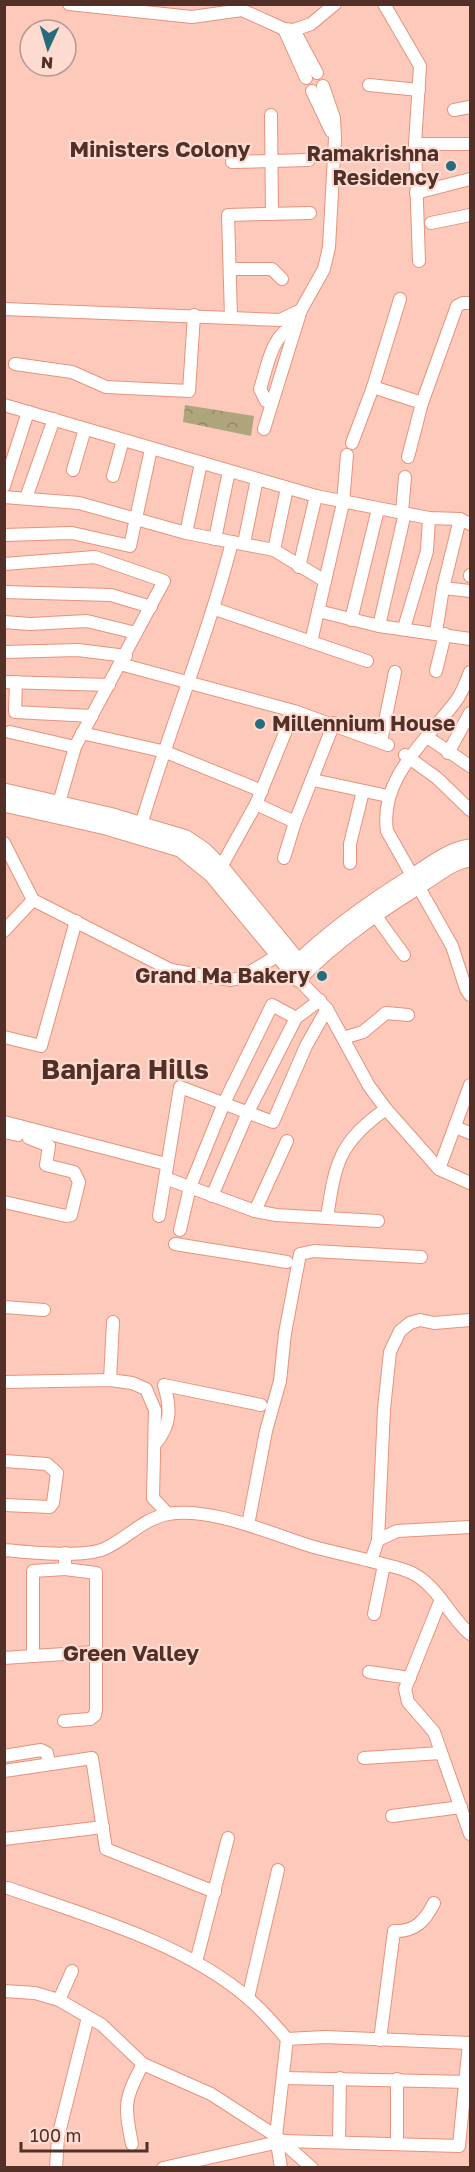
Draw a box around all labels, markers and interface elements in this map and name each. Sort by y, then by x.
north arrow [18,18,78,78]
text: N [40,53,54,73]
district label: Ministers Colony [70,135,250,162]
place label: Ramakrishna Residency [307,140,439,190]
marker: Ramakrishna Residency [444,159,458,173]
place label: Millennium House [272,710,455,736]
marker: Millennium House [253,717,267,731]
place label: Grand Ma Bakery [135,962,310,988]
marker: Grand Ma Bakery [315,969,329,983]
district label: Banjara Hills [41,1053,209,1085]
district label: Green Valley [63,1639,199,1666]
scale bar [21,2115,147,2153]
text: 100 m [30,2124,81,2146]

